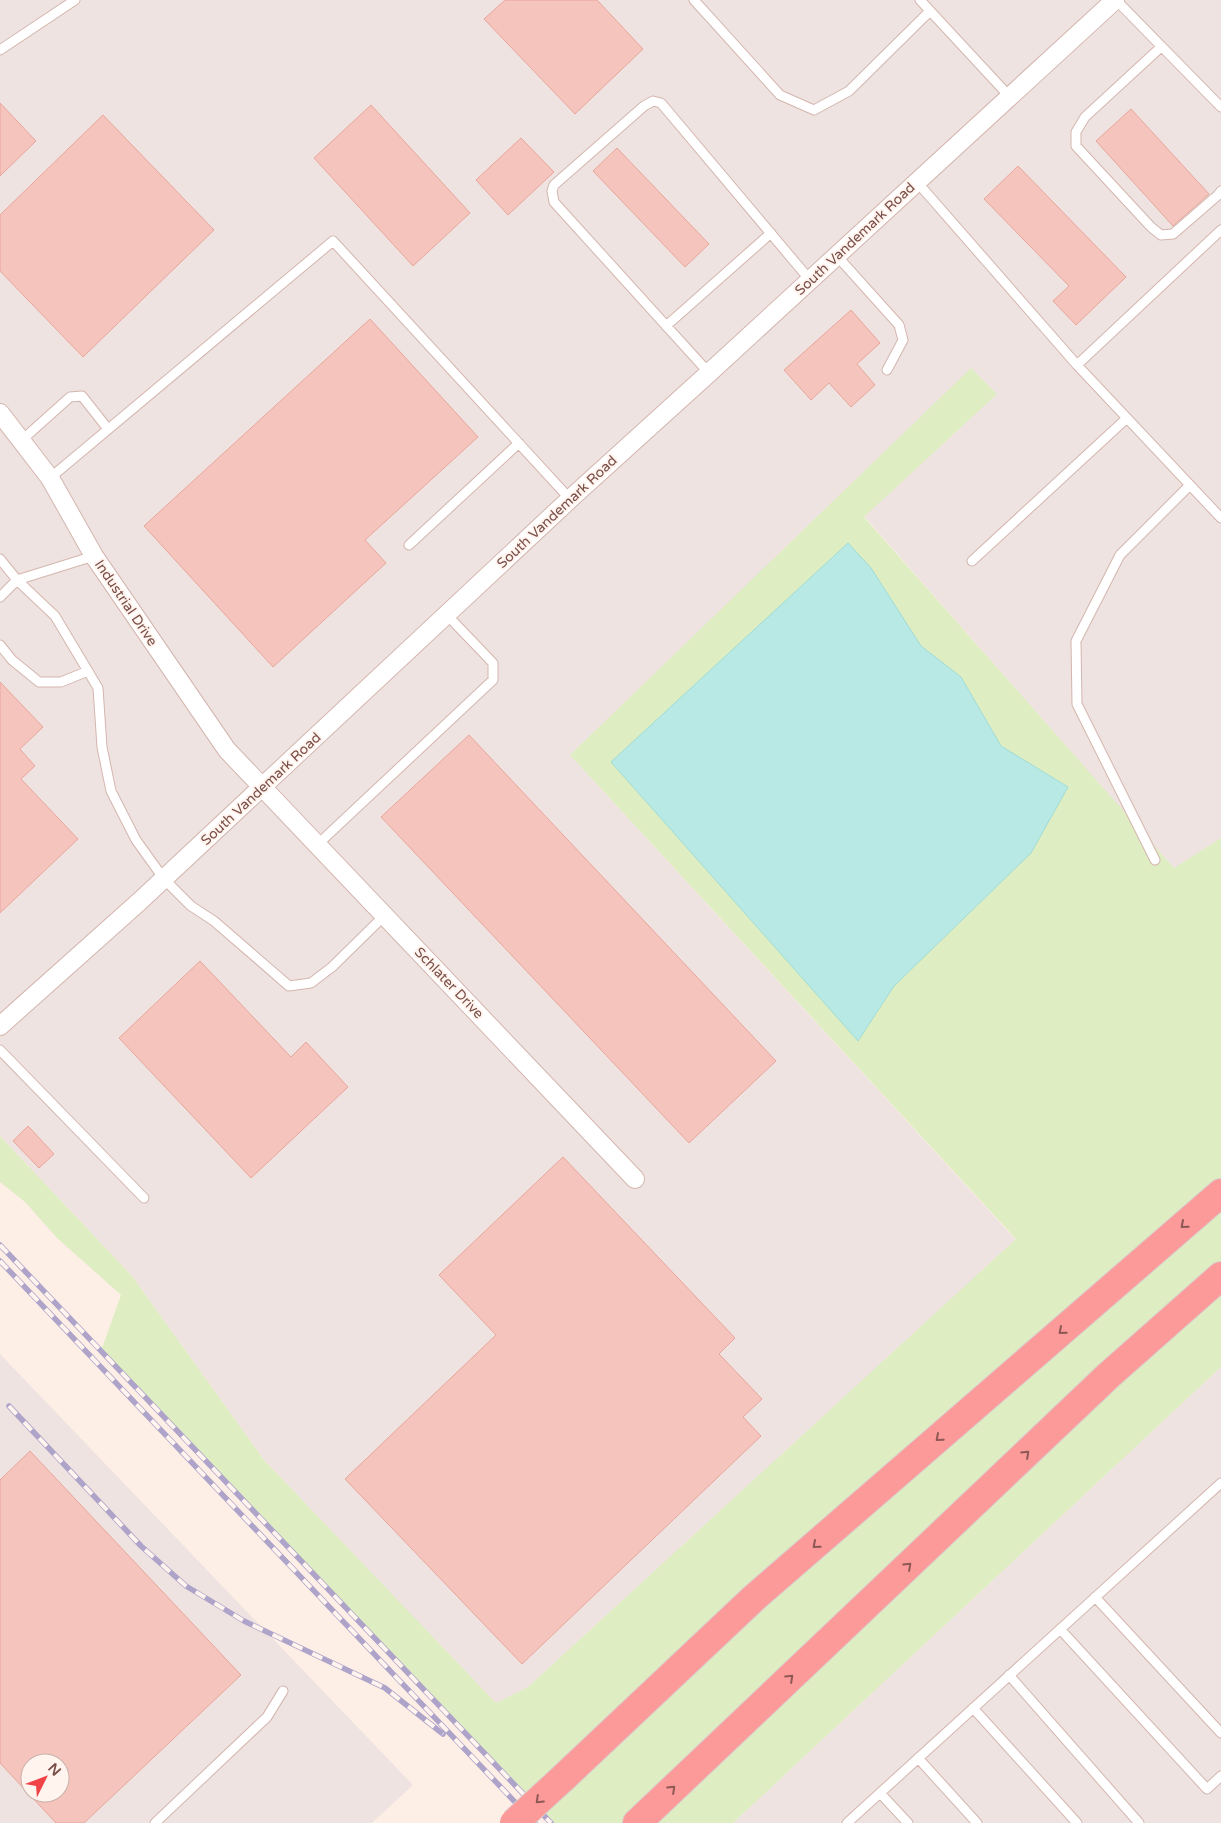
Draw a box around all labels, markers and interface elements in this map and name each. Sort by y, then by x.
street label: South Vandemark Road [791,179,919,299]
street label: South Vandemark Road [493,452,621,572]
street label: Industrial Drive [91,557,161,649]
street label: South Vandemark Road [197,729,325,849]
street label: Schlater Drive [411,944,487,1022]
one-way arrow [1181,1219,1190,1228]
one-way arrow [1058,1326,1067,1335]
one-way arrow [935,1432,944,1441]
one-way arrow [1020,1451,1029,1460]
one-way arrow [813,1539,822,1548]
one-way arrow [902,1563,911,1572]
one-way arrow [784,1675,793,1684]
north arrow [20,1753,70,1803]
text: N [44,1760,64,1780]
one-way arrow [666,1786,675,1795]
one-way arrow [535,1794,544,1803]

